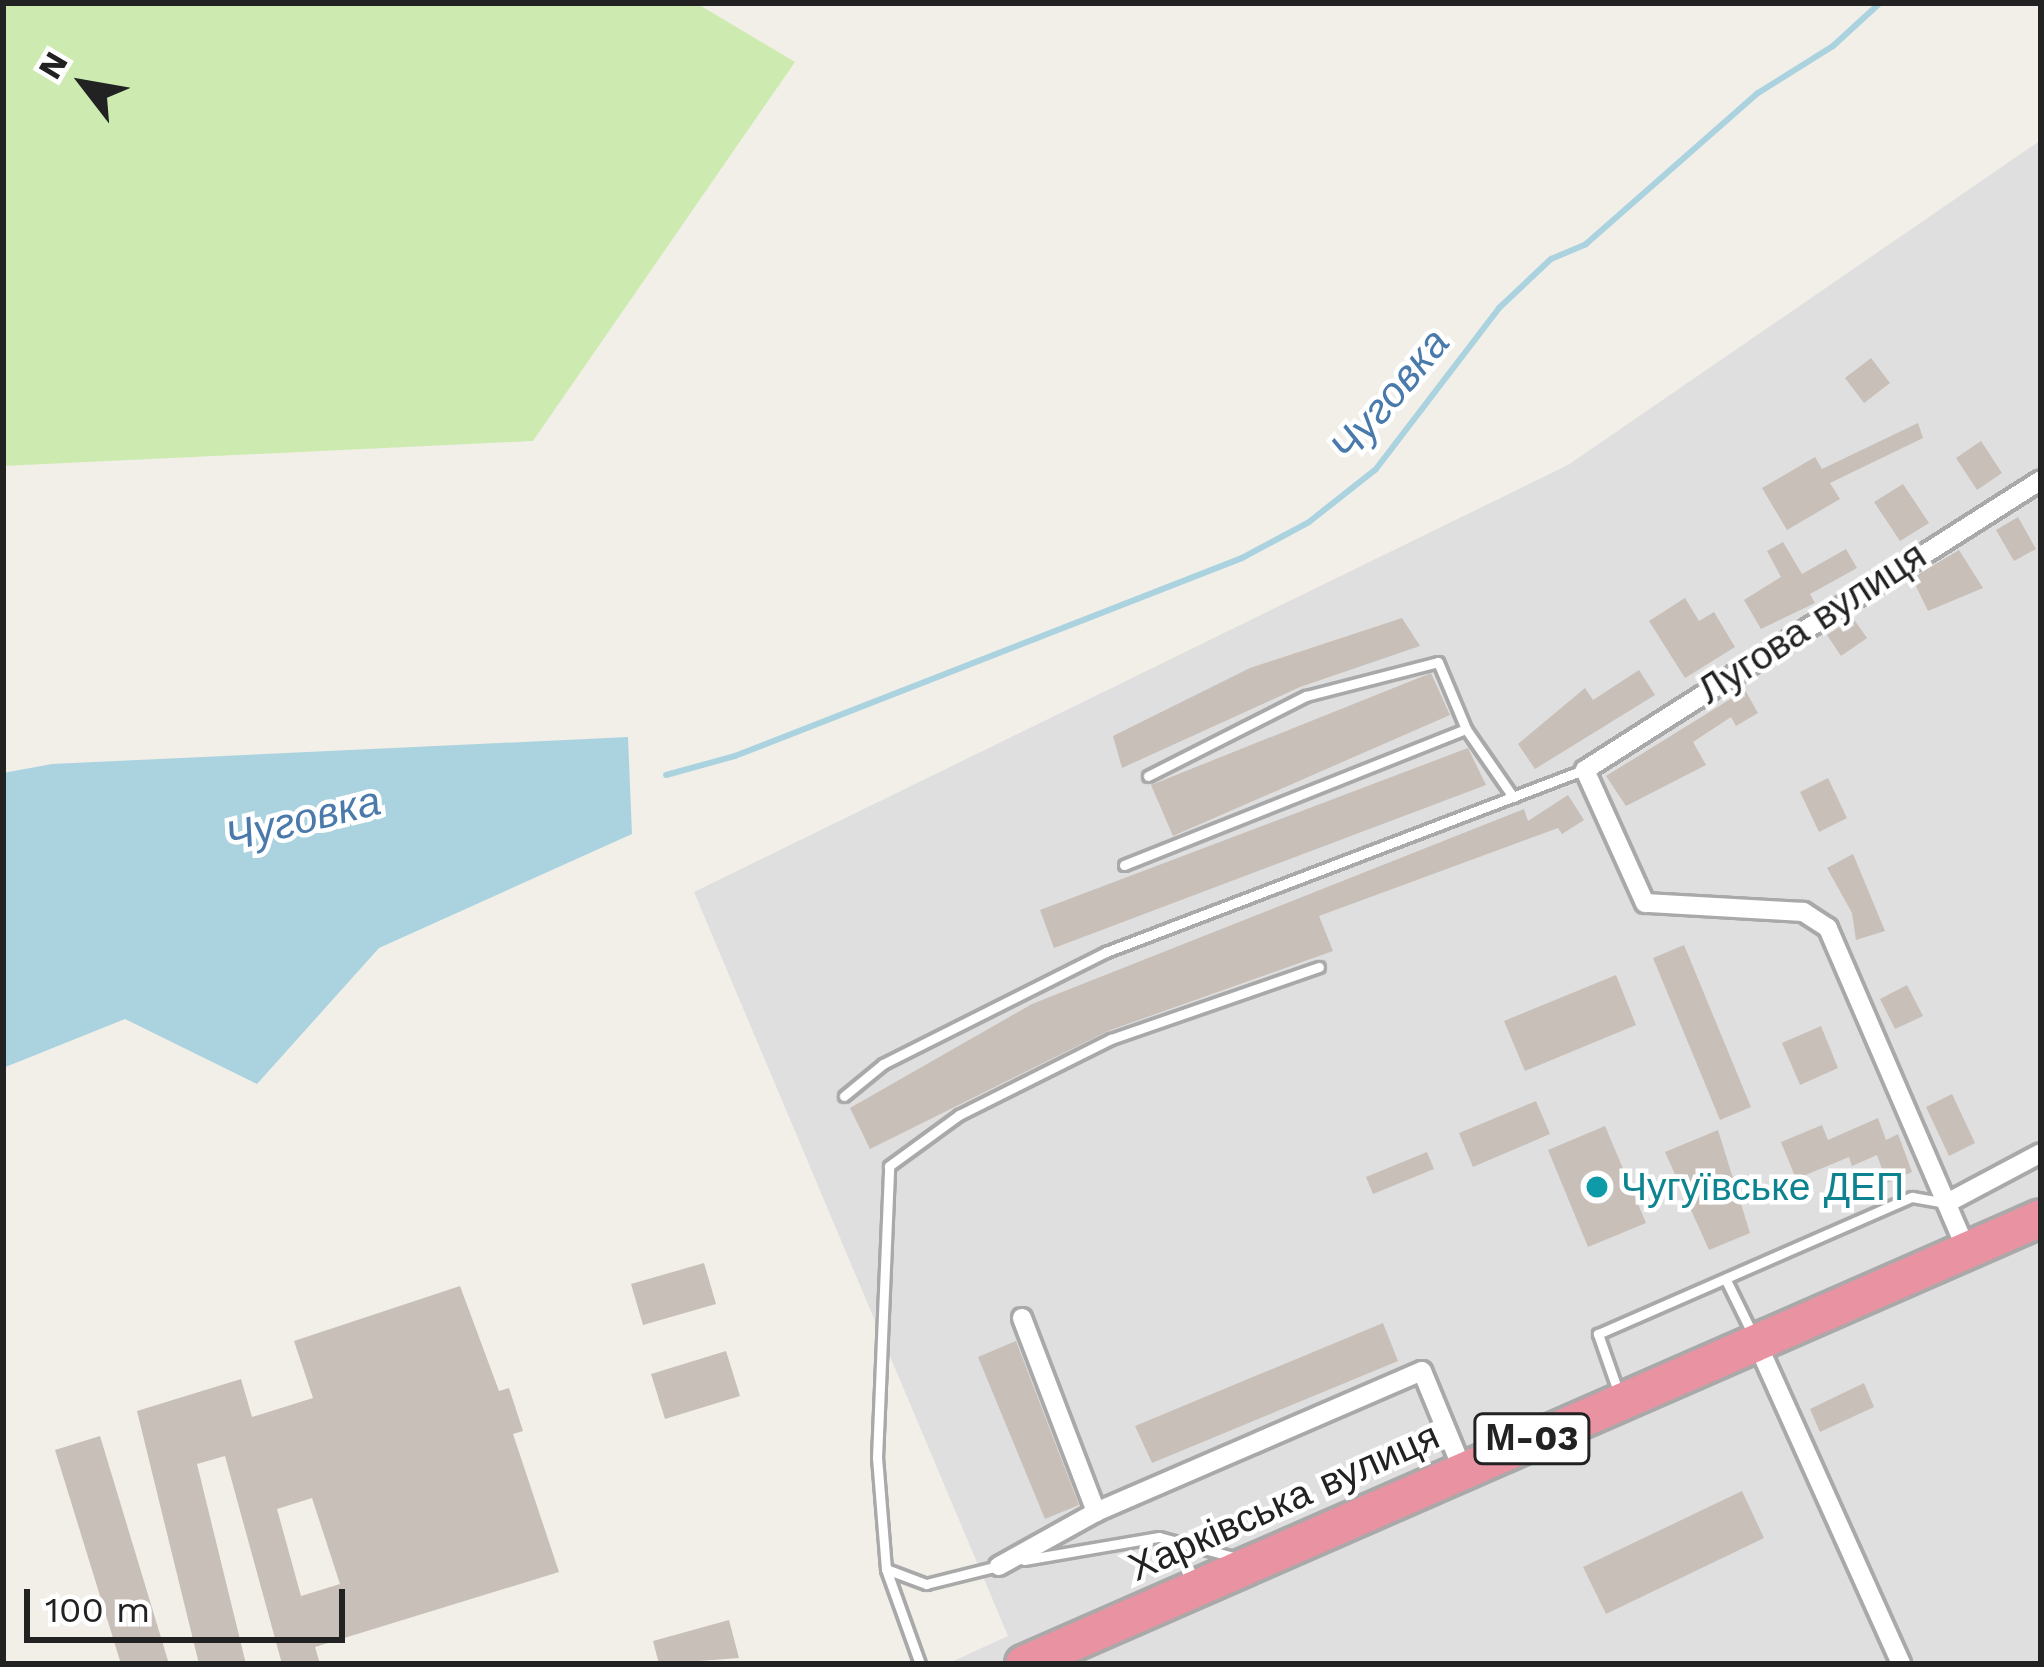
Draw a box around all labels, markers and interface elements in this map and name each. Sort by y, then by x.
north arrow [24,24,144,144]
text: N [30,45,76,86]
water label: Чуговка [1320,318,1460,472]
street label: Лугова вулиця [1689,532,1935,714]
water label: Чуговка [220,775,386,863]
place label: Чугуївське ДЕП [1621,1164,1904,1210]
marker: Чугуївське ДЕП [1584,1174,1610,1200]
road number: М-03 [1472,1409,1592,1469]
street label: Харківська вулиця [1122,1413,1446,1591]
scale bar [30,1565,351,1639]
text: 100 m [45,1589,150,1631]

